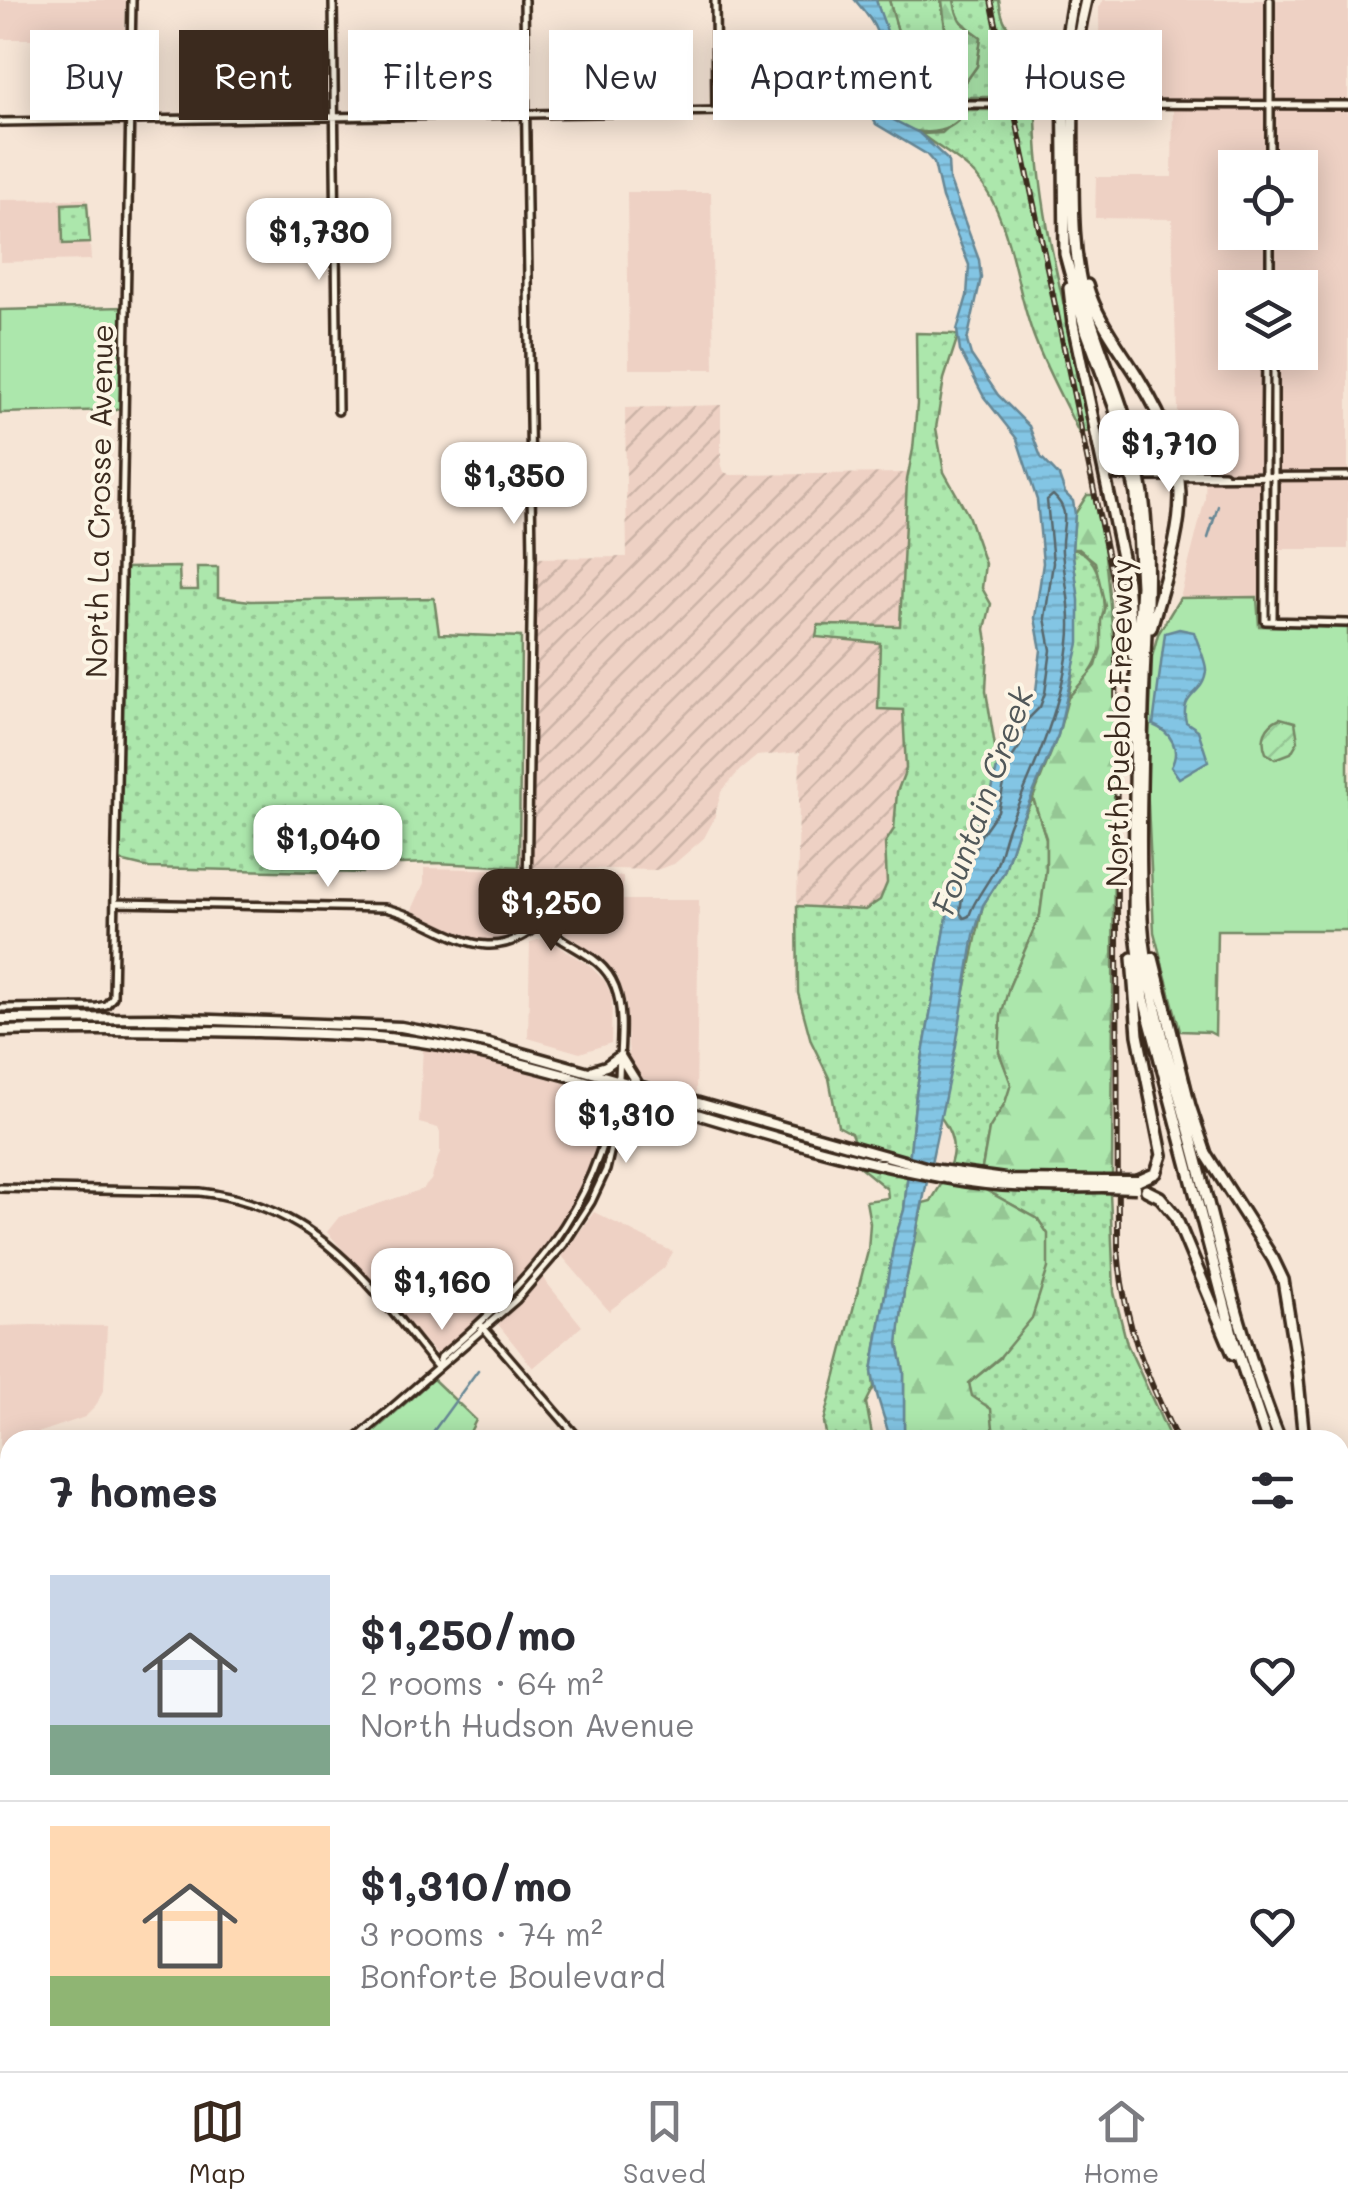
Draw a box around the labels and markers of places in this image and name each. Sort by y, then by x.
pin: $1,730 [238,198,400,283]
pin: $1,710 [1088,410,1250,495]
pin: $1,350 [433,442,595,527]
pin: $1,040 [247,805,409,890]
pin: $1,250 [470,869,632,954]
pin: $1,310 [545,1081,707,1166]
pin: $1,160 [361,1248,523,1333]

